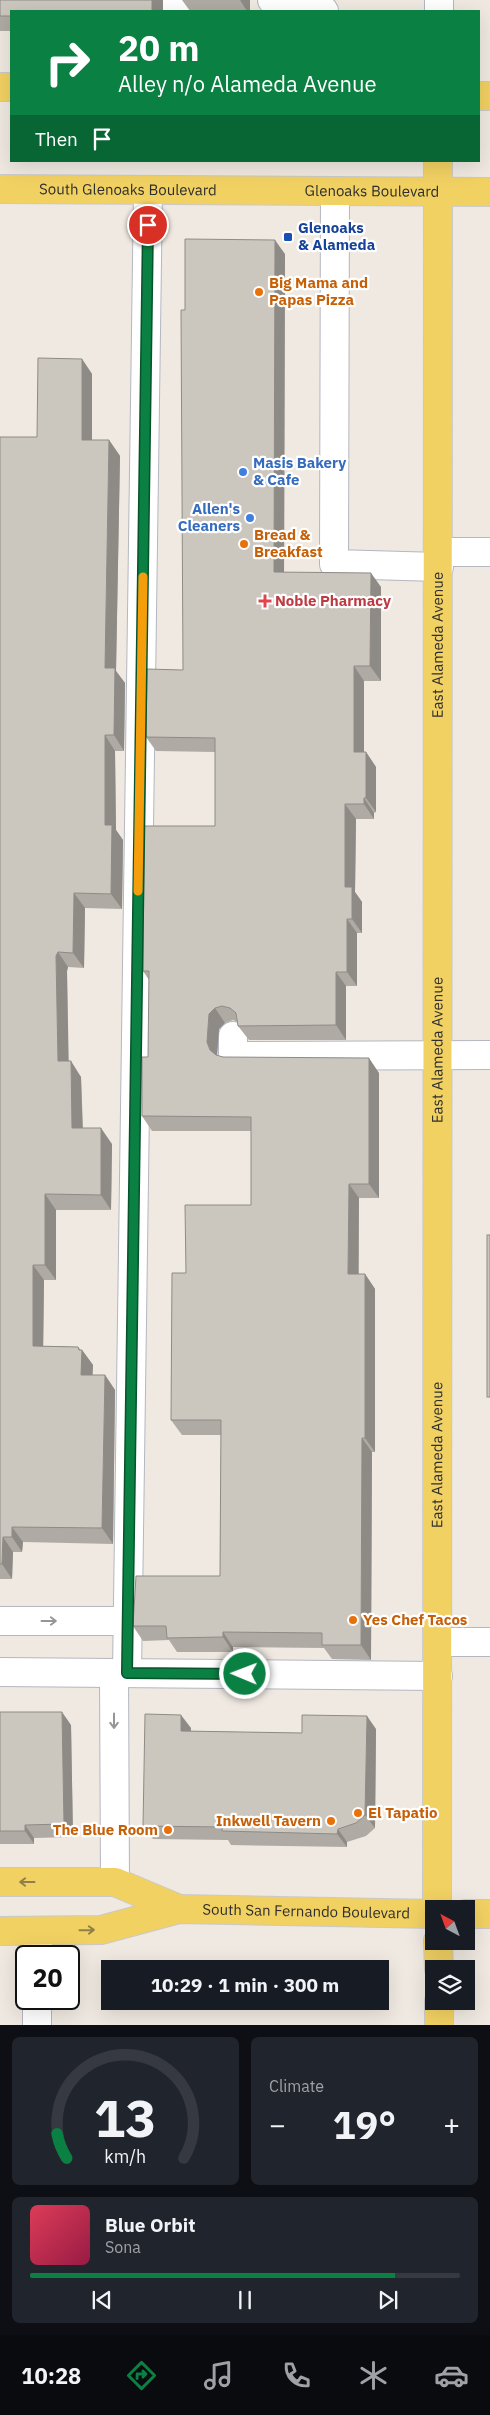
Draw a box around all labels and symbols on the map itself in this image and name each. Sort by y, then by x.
street label: South Glenoaks Boulevard [39,179,217,199]
street label: Glenoaks Boulevard [305,181,439,201]
pin [127,204,169,246]
place label: Glenoaks & Alameda [298,218,376,254]
marker: Glenoaks & Alameda [282,231,294,243]
place label: Big Mama and Papas Pizza [269,273,368,309]
marker: Big Mama and Papas Pizza [253,286,265,298]
place label: Masis Bakery & Cafe [253,453,346,489]
marker: Masis Bakery & Cafe [237,466,249,478]
place label: Allen's Cleaners [178,499,240,535]
marker: Allen's Cleaners [244,512,256,524]
place label: Bread & Breakfast [254,525,323,561]
marker: Bread & Breakfast [238,538,250,550]
street label: East Alameda Avenue [428,572,447,718]
place label: Noble Pharmacy [275,591,391,610]
marker: Noble Pharmacy [259,595,271,607]
street label: East Alameda Avenue [427,977,447,1123]
street label: East Alameda Avenue [427,1382,446,1528]
place label: Yes Chef Tacos [363,1610,468,1629]
marker: Yes Chef Tacos [347,1614,359,1626]
one-way arrow [40,1616,56,1626]
position arrow [218,1647,270,1699]
one-way arrow [109,1713,119,1729]
place label: El Tapatio [368,1803,438,1822]
marker: El Tapatio [352,1807,364,1819]
place label: Inkwell Tavern [216,1811,321,1830]
marker: Inkwell Tavern [325,1815,337,1827]
place label: The Blue Room [53,1820,158,1839]
marker: The Blue Room [162,1824,174,1836]
one-way arrow [20,1877,36,1887]
street label: South San Fernando Boulevard [202,1899,410,1923]
north arrow [425,1900,475,1950]
one-way arrow [78,1925,95,1935]
speed limit sign: 20 [15,1945,80,2010]

